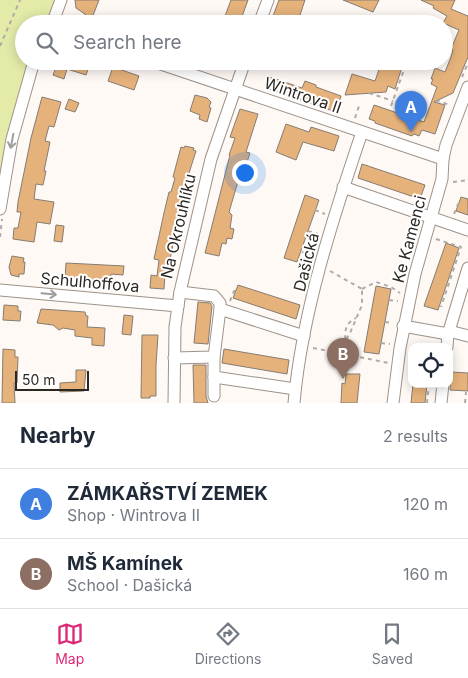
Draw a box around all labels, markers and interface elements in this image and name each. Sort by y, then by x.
search box [15,15,453,70]
icon: search [33,29,61,57]
text: Search here [73,31,182,54]
street label: Wintrova II [262,72,344,118]
pin: A [395,91,427,132]
one-way arrow [7,133,16,149]
your location [232,160,258,186]
street label: Na Okrouhlíku [156,172,200,280]
street label: Ke Kamenci [388,193,430,285]
street label: Dašická [289,231,323,293]
street label: Schulhoffova [40,268,140,296]
one-way arrow [40,290,56,299]
pin: B [327,338,359,379]
map controls [408,343,453,388]
button: locate [408,343,453,388]
scale bar [15,368,89,391]
text: 50 m [22,371,56,388]
text: Nearby [20,423,95,448]
text: 2 results [383,426,448,446]
text: ZÁMKAŘSTVÍ ZEMEK [67,482,268,505]
text: A [30,494,42,514]
text: 120 m [403,494,448,514]
text: Shop · Wintrova II [67,505,200,525]
text: MŠ Kamínek [67,552,183,575]
text: B [31,564,41,584]
text: 160 m [403,564,448,584]
text: School · Dašická [67,575,192,595]
tab: Map [55,620,84,667]
tab: Directions [195,620,261,667]
tab: Saved [372,620,413,667]

